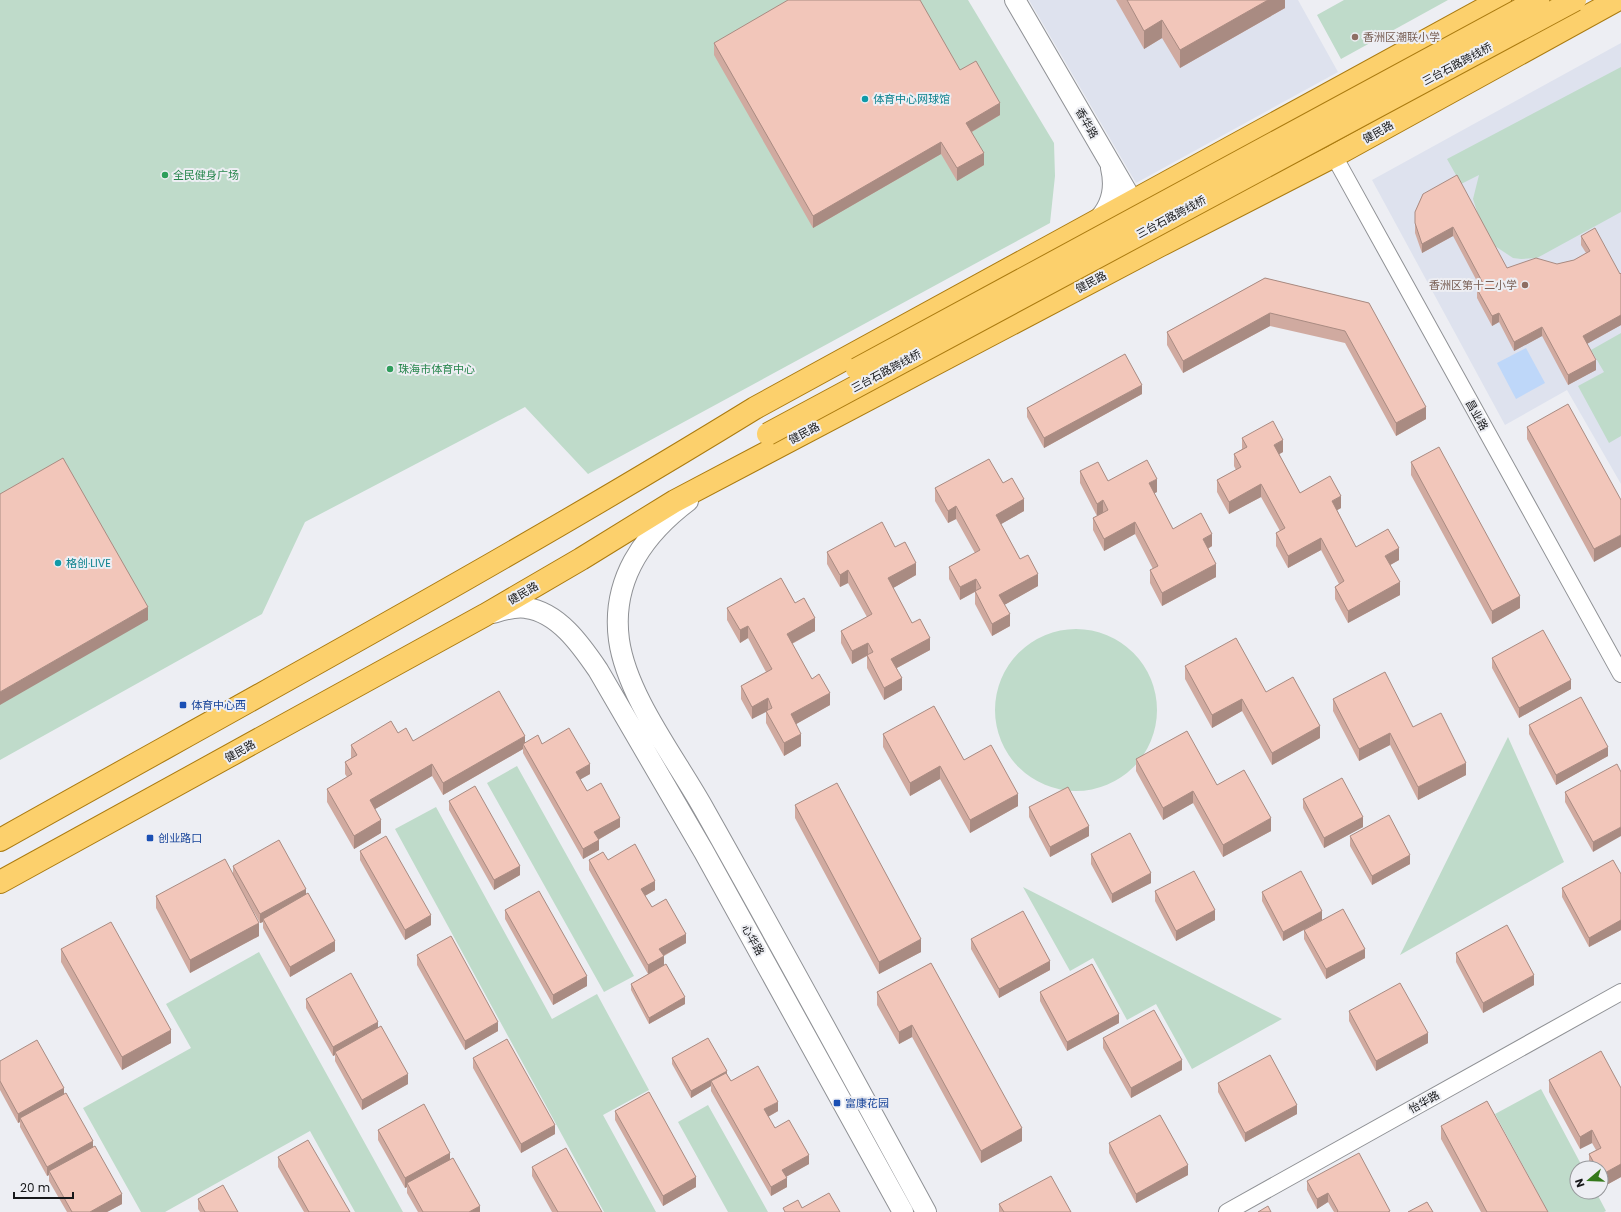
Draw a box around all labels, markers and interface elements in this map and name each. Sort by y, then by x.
place label: 香洲区潮联小学 [1363,29,1440,45]
marker: 香洲区潮联小学 [1350,32,1360,42]
street label: 三台石路跨线桥 [1419,39,1495,89]
place label: 体育中心网球馆 [873,91,950,107]
marker: 体育中心网球馆 [860,94,870,104]
street label: 香华路 [1072,105,1102,141]
street label: 健民路 [1360,117,1396,147]
place label: 全民健身广场 [173,167,239,183]
marker: 全民健身广场 [160,170,170,180]
street label: 三台石路跨线桥 [1133,192,1209,242]
street label: 健民路 [1073,267,1109,297]
place label: 香洲区第十二小学 [1429,277,1517,293]
marker: 香洲区第十二小学 [1520,280,1530,290]
street label: 三台石路跨线桥 [848,346,924,396]
place label: 珠海市体育中心 [398,361,475,377]
marker: 珠海市体育中心 [385,364,395,374]
street label: 昌业路 [1462,397,1492,433]
street label: 健民路 [786,418,822,448]
place label: 格创·LIVE [66,555,111,571]
marker: 格创·LIVE [53,558,63,568]
street label: 健民路 [505,578,541,608]
place label: 体育中心西 [191,697,246,713]
marker: 体育中心西 [178,700,188,710]
street label: 健民路 [222,736,258,766]
place label: 创业路口 [158,830,202,846]
marker: 创业路口 [145,833,155,843]
street label: 心华路 [738,922,768,958]
street label: 怡华路 [1406,1087,1442,1117]
place label: 富康花园 [845,1095,889,1111]
marker: 富康花园 [832,1098,842,1108]
north arrow [1569,1160,1609,1200]
scale bar [14,1174,73,1200]
text: N [1571,1177,1588,1190]
text: 20 m [20,1179,50,1196]

